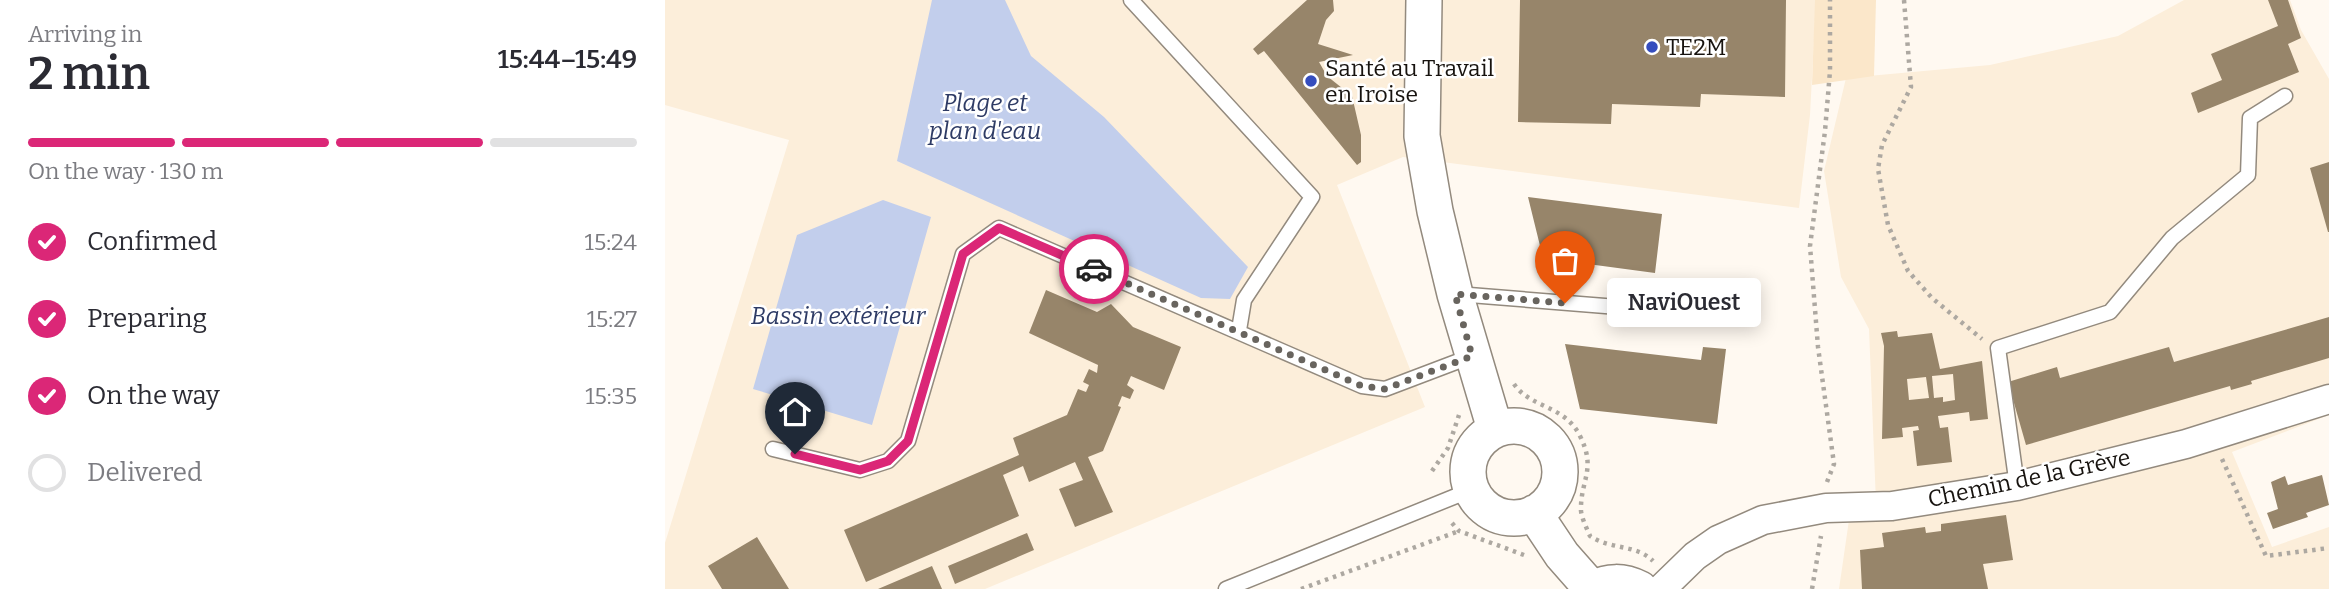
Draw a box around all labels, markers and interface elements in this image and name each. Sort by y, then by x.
text: Arriving in [28,20,142,48]
place label: TE2M [1666,33,1726,61]
marker: TE2M [1644,39,1660,55]
text: 15:44–15:49 [498,44,637,75]
text: 2 min [28,46,150,101]
place label: Santé au Travail en Iroise [1325,54,1495,108]
marker: Santé au Travail en Iroise [1303,73,1319,89]
water label: Plage et plan d'eau [927,89,1041,145]
text: On the way · 130 m [28,157,223,185]
icon: check [28,223,66,261]
text: Confirmed [87,226,217,257]
text: 15:24 [585,228,637,256]
pin [1535,231,1595,303]
courier [1059,234,1129,304]
icon: bag [1546,242,1584,280]
icon: car [1075,250,1113,288]
callout: NaviOuest [1607,278,1761,328]
text: NaviOuest [1628,288,1740,316]
icon: check [28,300,66,338]
water label: Bassin extérieur [751,302,926,330]
text: Preparing [87,303,207,334]
text: 15:27 [587,305,637,333]
icon: check [28,377,66,415]
text: On the way [87,380,220,411]
text: 15:35 [585,382,637,410]
pin [765,382,825,454]
icon: home [776,393,814,431]
street label: Chemin de la Grève [1925,443,2133,513]
text: Delivered [87,457,202,488]

